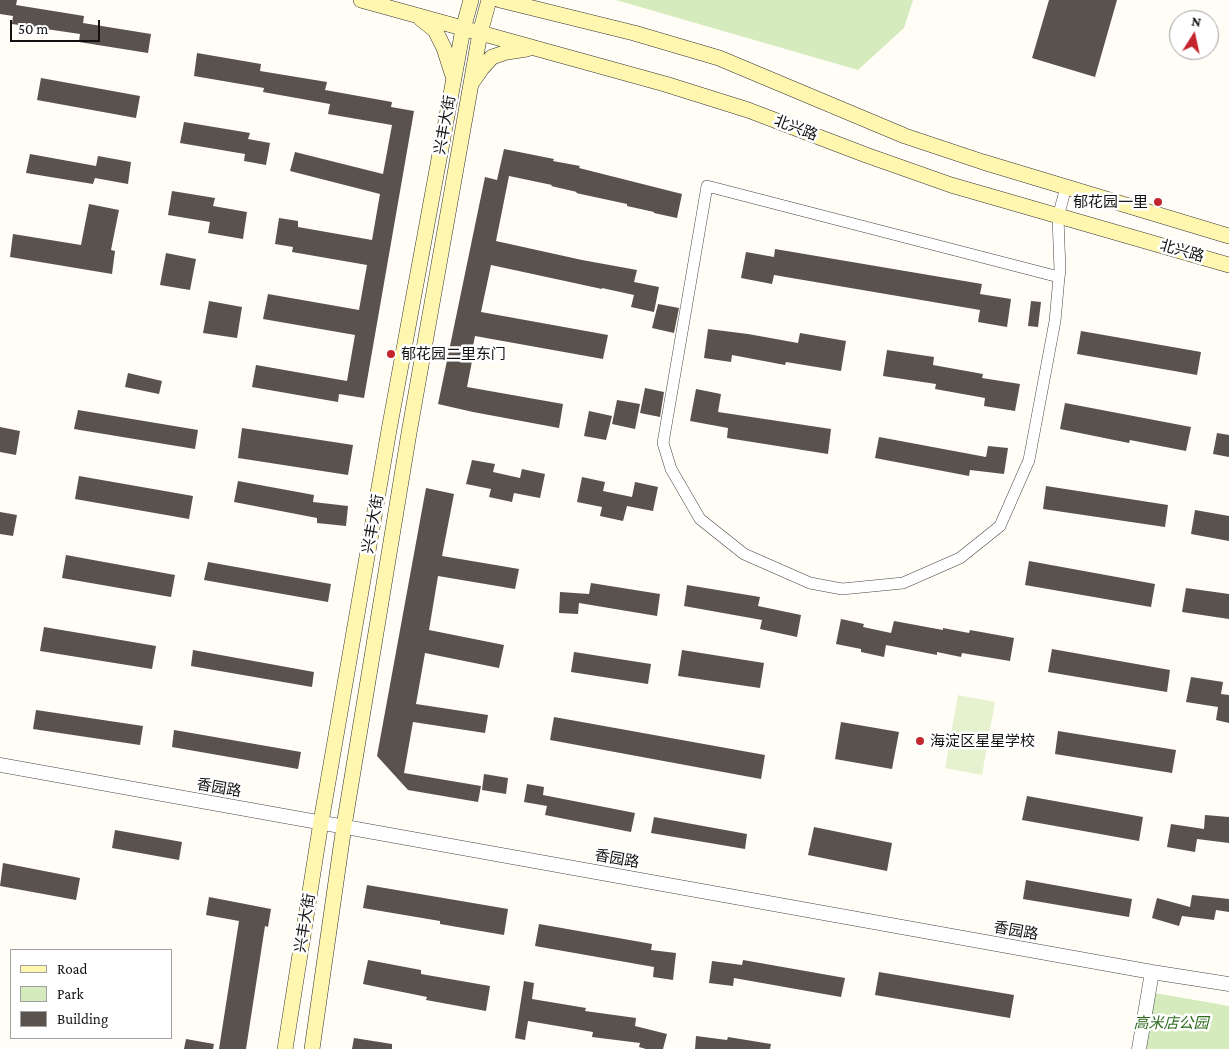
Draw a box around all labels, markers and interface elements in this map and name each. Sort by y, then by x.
scale bar [12,10,102,42]
north arrow [1169,10,1219,60]
text: N [1190,13,1203,30]
text: 50 m [18,21,48,37]
street label: 兴丰大街 [431,94,459,156]
street label: 北兴路 [772,112,820,144]
place label: 郁花园一里 [1073,193,1148,211]
marker: 郁花园一里 [1152,196,1164,208]
street label: 北兴路 [1158,236,1206,266]
place label: 郁花园二里东门 [401,345,506,363]
marker: 郁花园二里东门 [385,348,397,360]
street label: 兴丰大街 [359,493,387,555]
place label: 海淀区星星学校 [930,732,1035,750]
marker: 海淀区星星学校 [914,735,926,747]
street label: 香园路 [195,775,243,801]
street label: 香园路 [593,846,641,872]
street label: 兴丰大街 [291,892,319,954]
street label: 香园路 [992,918,1040,944]
legend [10,949,172,1039]
text: Road [57,961,87,977]
text: Park [57,986,84,1002]
text: Building [57,1011,108,1027]
park label: 高米店公园 [1134,1014,1208,1032]

